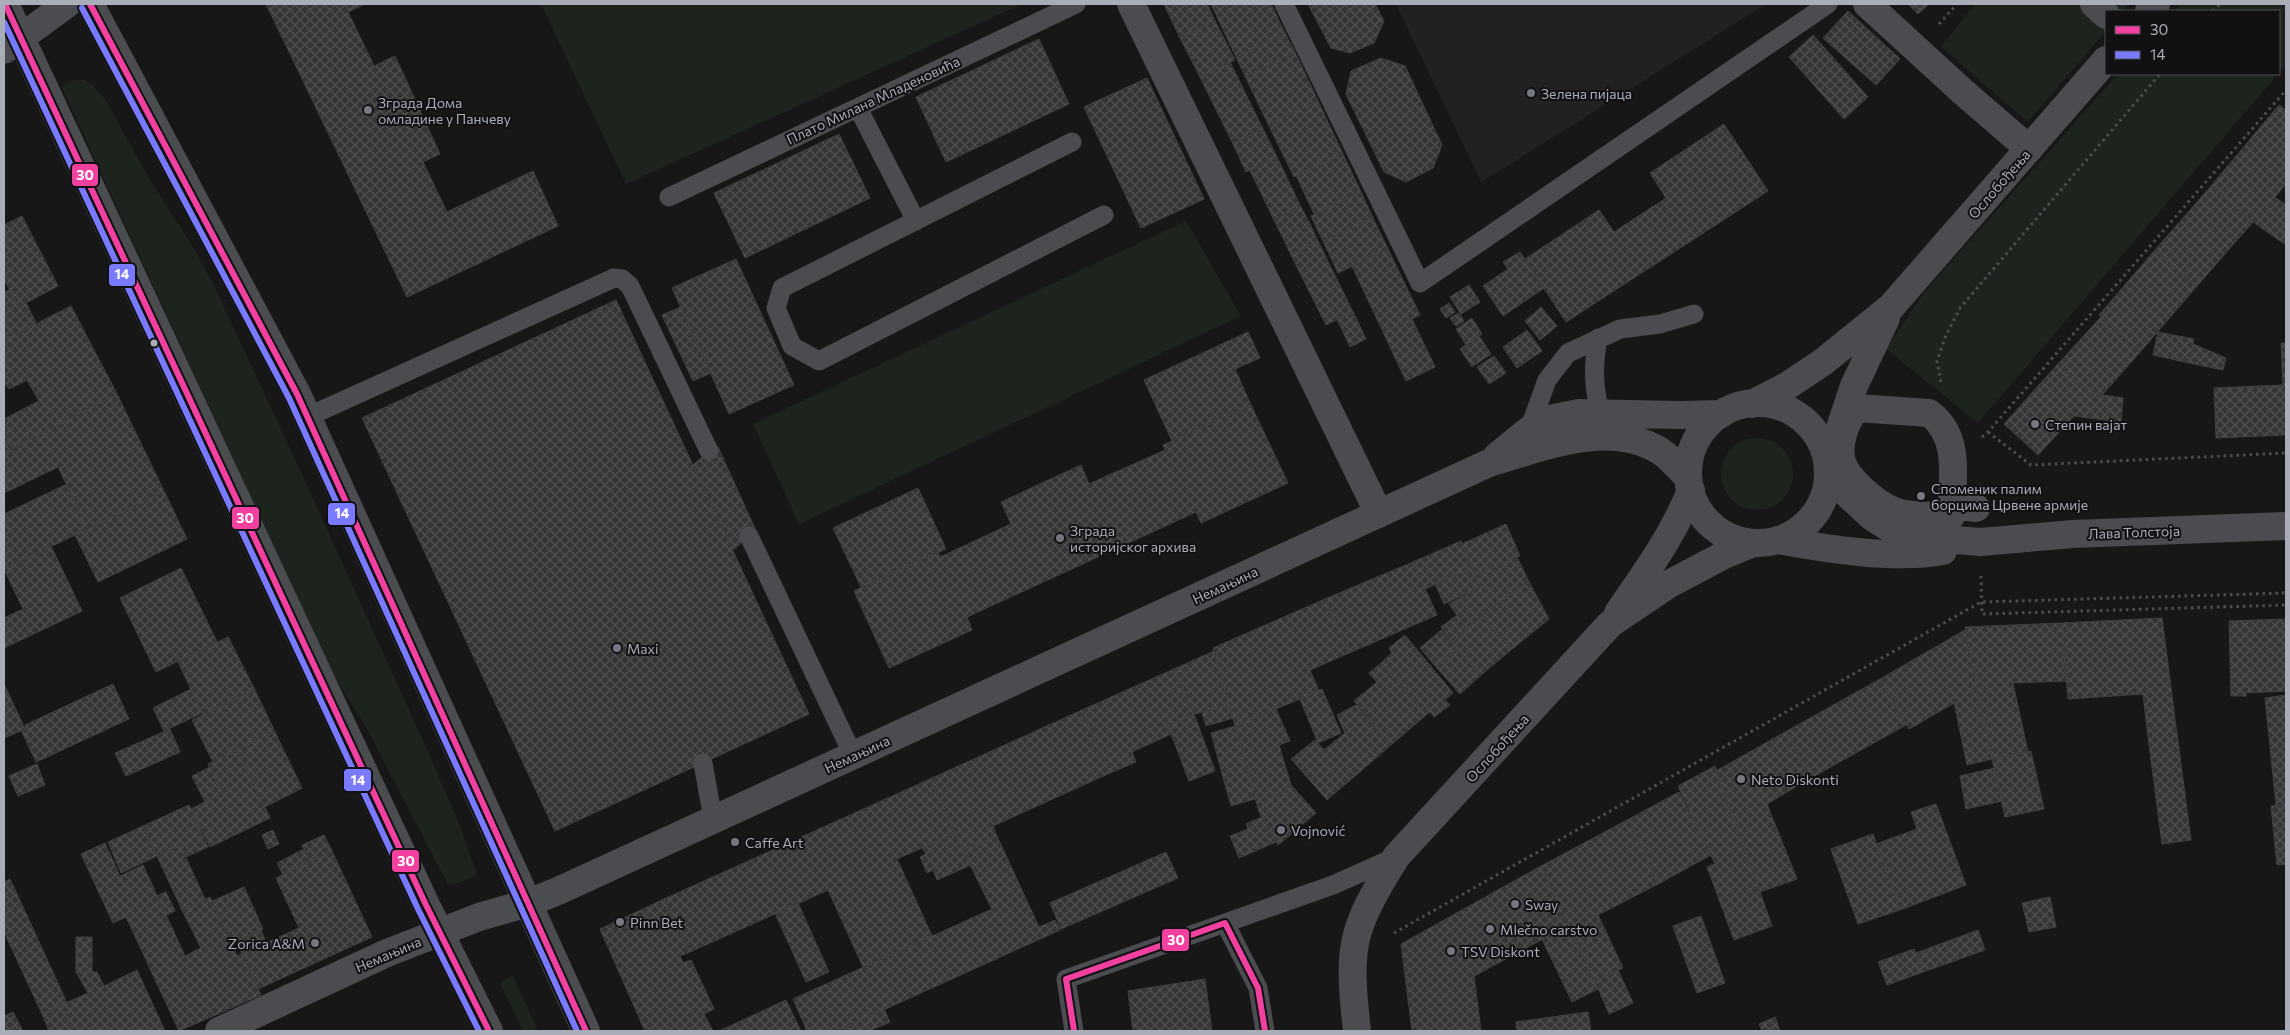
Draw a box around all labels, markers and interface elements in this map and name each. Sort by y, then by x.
legend [2105,10,2280,75]
text: 30 [2150,20,2168,38]
text: 14 [2150,45,2165,63]
street label: Плато Милана Младеновића [784,52,962,148]
place label: Зелена пијаца [1541,85,1632,102]
marker: Зелена пијаца [1525,87,1537,99]
place label: Зграда Дома омладине у Панчеву [378,94,511,127]
marker: Зграда Дома омладине у Панчеву [362,104,374,116]
street label: Ослобођења [1964,146,2034,222]
line badge: 30 [71,163,99,187]
text: 30 [76,166,94,183]
line badge: 14 [108,263,136,287]
text: 14 [115,265,130,282]
unlabelled marker [149,338,159,348]
place label: Степин вајат [2045,416,2127,433]
marker: Степин вајат [2029,418,2041,430]
place label: Споменик палим борцима Црвене армије [1931,480,2088,513]
marker: Споменик палим борцима Црвене армије [1915,490,1927,502]
line badge: 14 [327,502,356,526]
text: 14 [335,504,350,521]
line badge: 30 [231,506,260,530]
text: 30 [236,509,254,526]
place label: Зграда историјског архива [1070,522,1196,555]
street label: Лава Толстоја [2088,522,2180,542]
marker: Зграда историјског архива [1054,532,1066,544]
street label: Немањина [1190,562,1260,608]
place label: Maxi [627,640,659,657]
marker: Maxi [611,642,623,654]
street label: Ослобођења [1462,710,1532,786]
street label: Немањина [822,731,892,777]
line badge: 14 [343,768,372,792]
text: 14 [351,771,366,788]
place label: Neto Diskonti [1751,771,1839,788]
marker: Neto Diskonti [1735,773,1747,785]
place label: Vojnović [1291,822,1345,839]
marker: Vojnović [1275,824,1287,836]
place label: Caffe Art [745,834,804,851]
marker: Caffe Art [729,836,741,848]
line badge: 30 [391,849,420,873]
text: 30 [397,852,415,869]
place label: Sway [1525,896,1558,913]
marker: Sway [1509,898,1521,910]
place label: Pinn Bet [630,914,683,931]
marker: Pinn Bet [614,916,626,928]
place label: Mlečno carstvo [1500,921,1597,938]
marker: Mlečno carstvo [1484,923,1496,935]
line badge: 30 [1161,928,1190,952]
text: 30 [1167,931,1185,948]
street label: Немањина [352,932,424,976]
place label: Zorica A&M [228,935,305,952]
marker: Zorica A&M [309,937,321,949]
place label: TSV Diskont [1461,943,1540,960]
marker: TSV Diskont [1445,945,1457,957]

